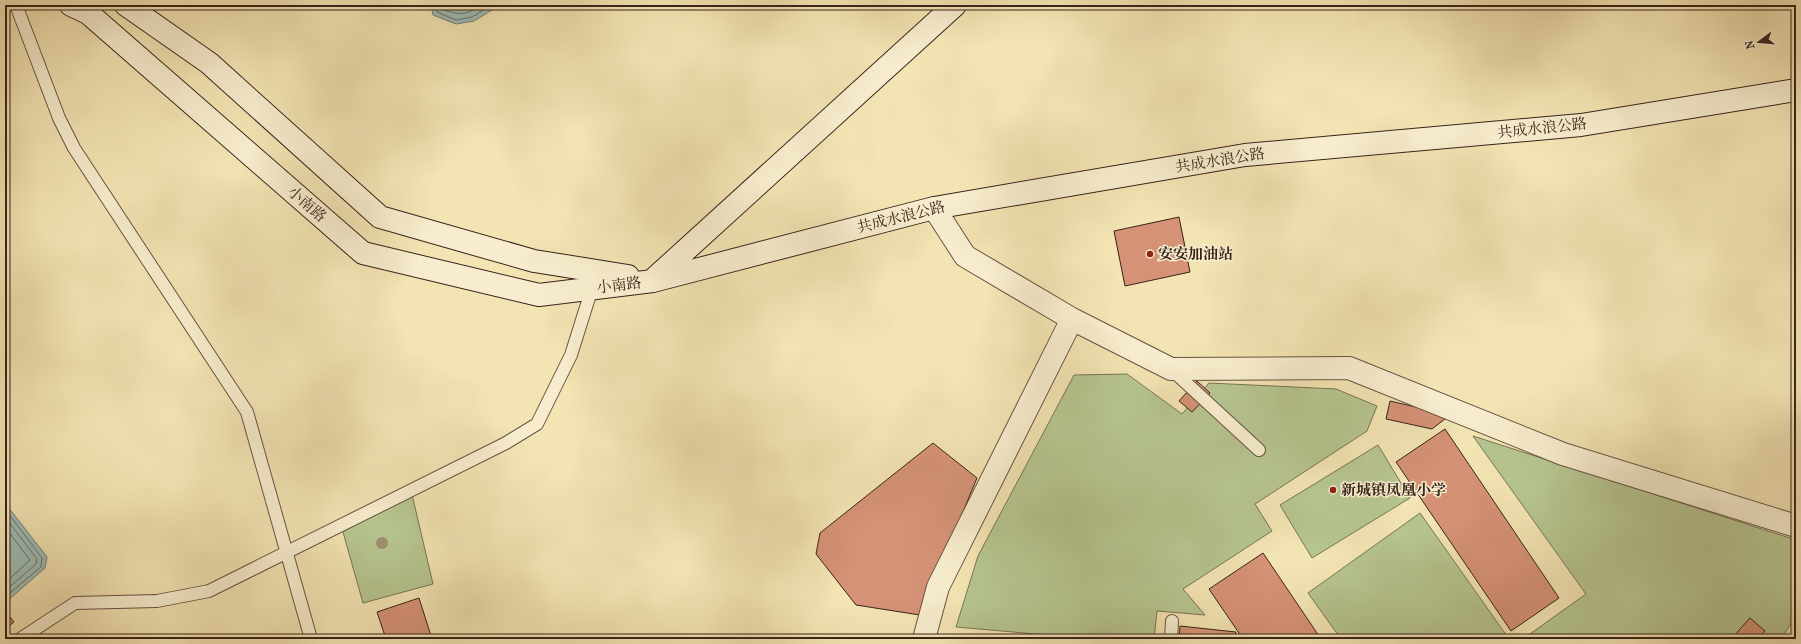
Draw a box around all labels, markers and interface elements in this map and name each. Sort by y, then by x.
north arrow [1739,22,1779,62]
text: N [1742,38,1757,50]
street label: 共成水浪公路 [1496,114,1588,142]
street label: 共成水浪公路 [1174,144,1266,176]
street label: 小南路 [284,182,330,226]
street label: 共成水浪公路 [855,197,947,237]
place label: 安安加油站 [1158,245,1233,263]
marker: 安安加油站 [1145,249,1155,259]
street label: 小南路 [596,273,642,297]
place label: 新城镇凤凰小学 [1341,481,1446,499]
marker: 新城镇凤凰小学 [1328,485,1338,495]

